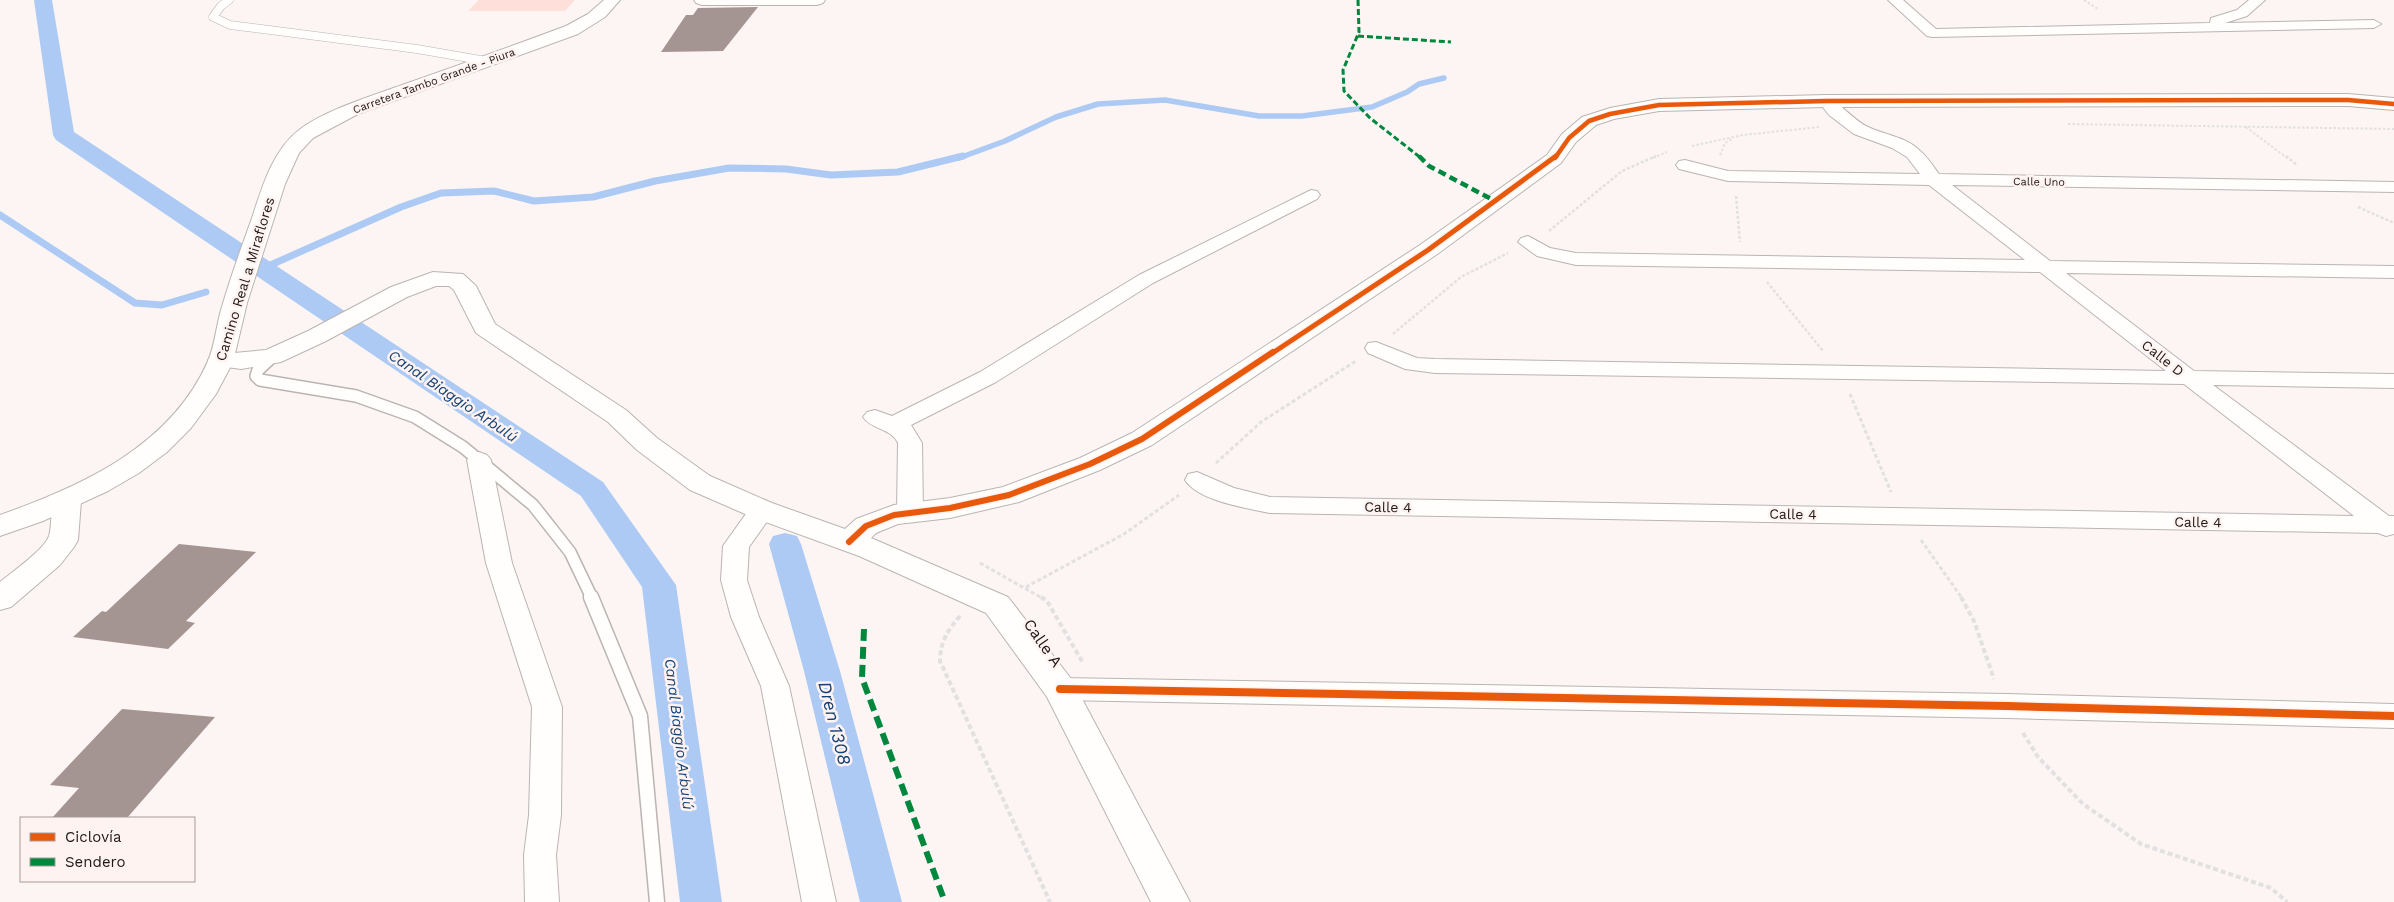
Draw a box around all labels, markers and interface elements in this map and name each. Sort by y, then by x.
street label: Carretera Tambo Grande - Piura [351,46,517,116]
street label: Calle Uno [2013,175,2065,189]
street label: Camino Real a Miraflores [212,195,278,363]
street label: Calle D [2139,337,2187,379]
water label: Canal Biaggio Arbulú [385,346,521,446]
street label: Calle 4 [1364,499,1412,515]
street label: Calle 4 [1769,506,1817,522]
street label: Calle 4 [2174,514,2222,530]
street label: Calle A [1020,615,1067,671]
water label: Canal Biaggio Arbulú [661,657,697,811]
water label: Dren 1308 [814,679,856,767]
legend [20,817,195,882]
text: Ciclovía [65,828,122,846]
text: Sendero [65,853,126,871]

